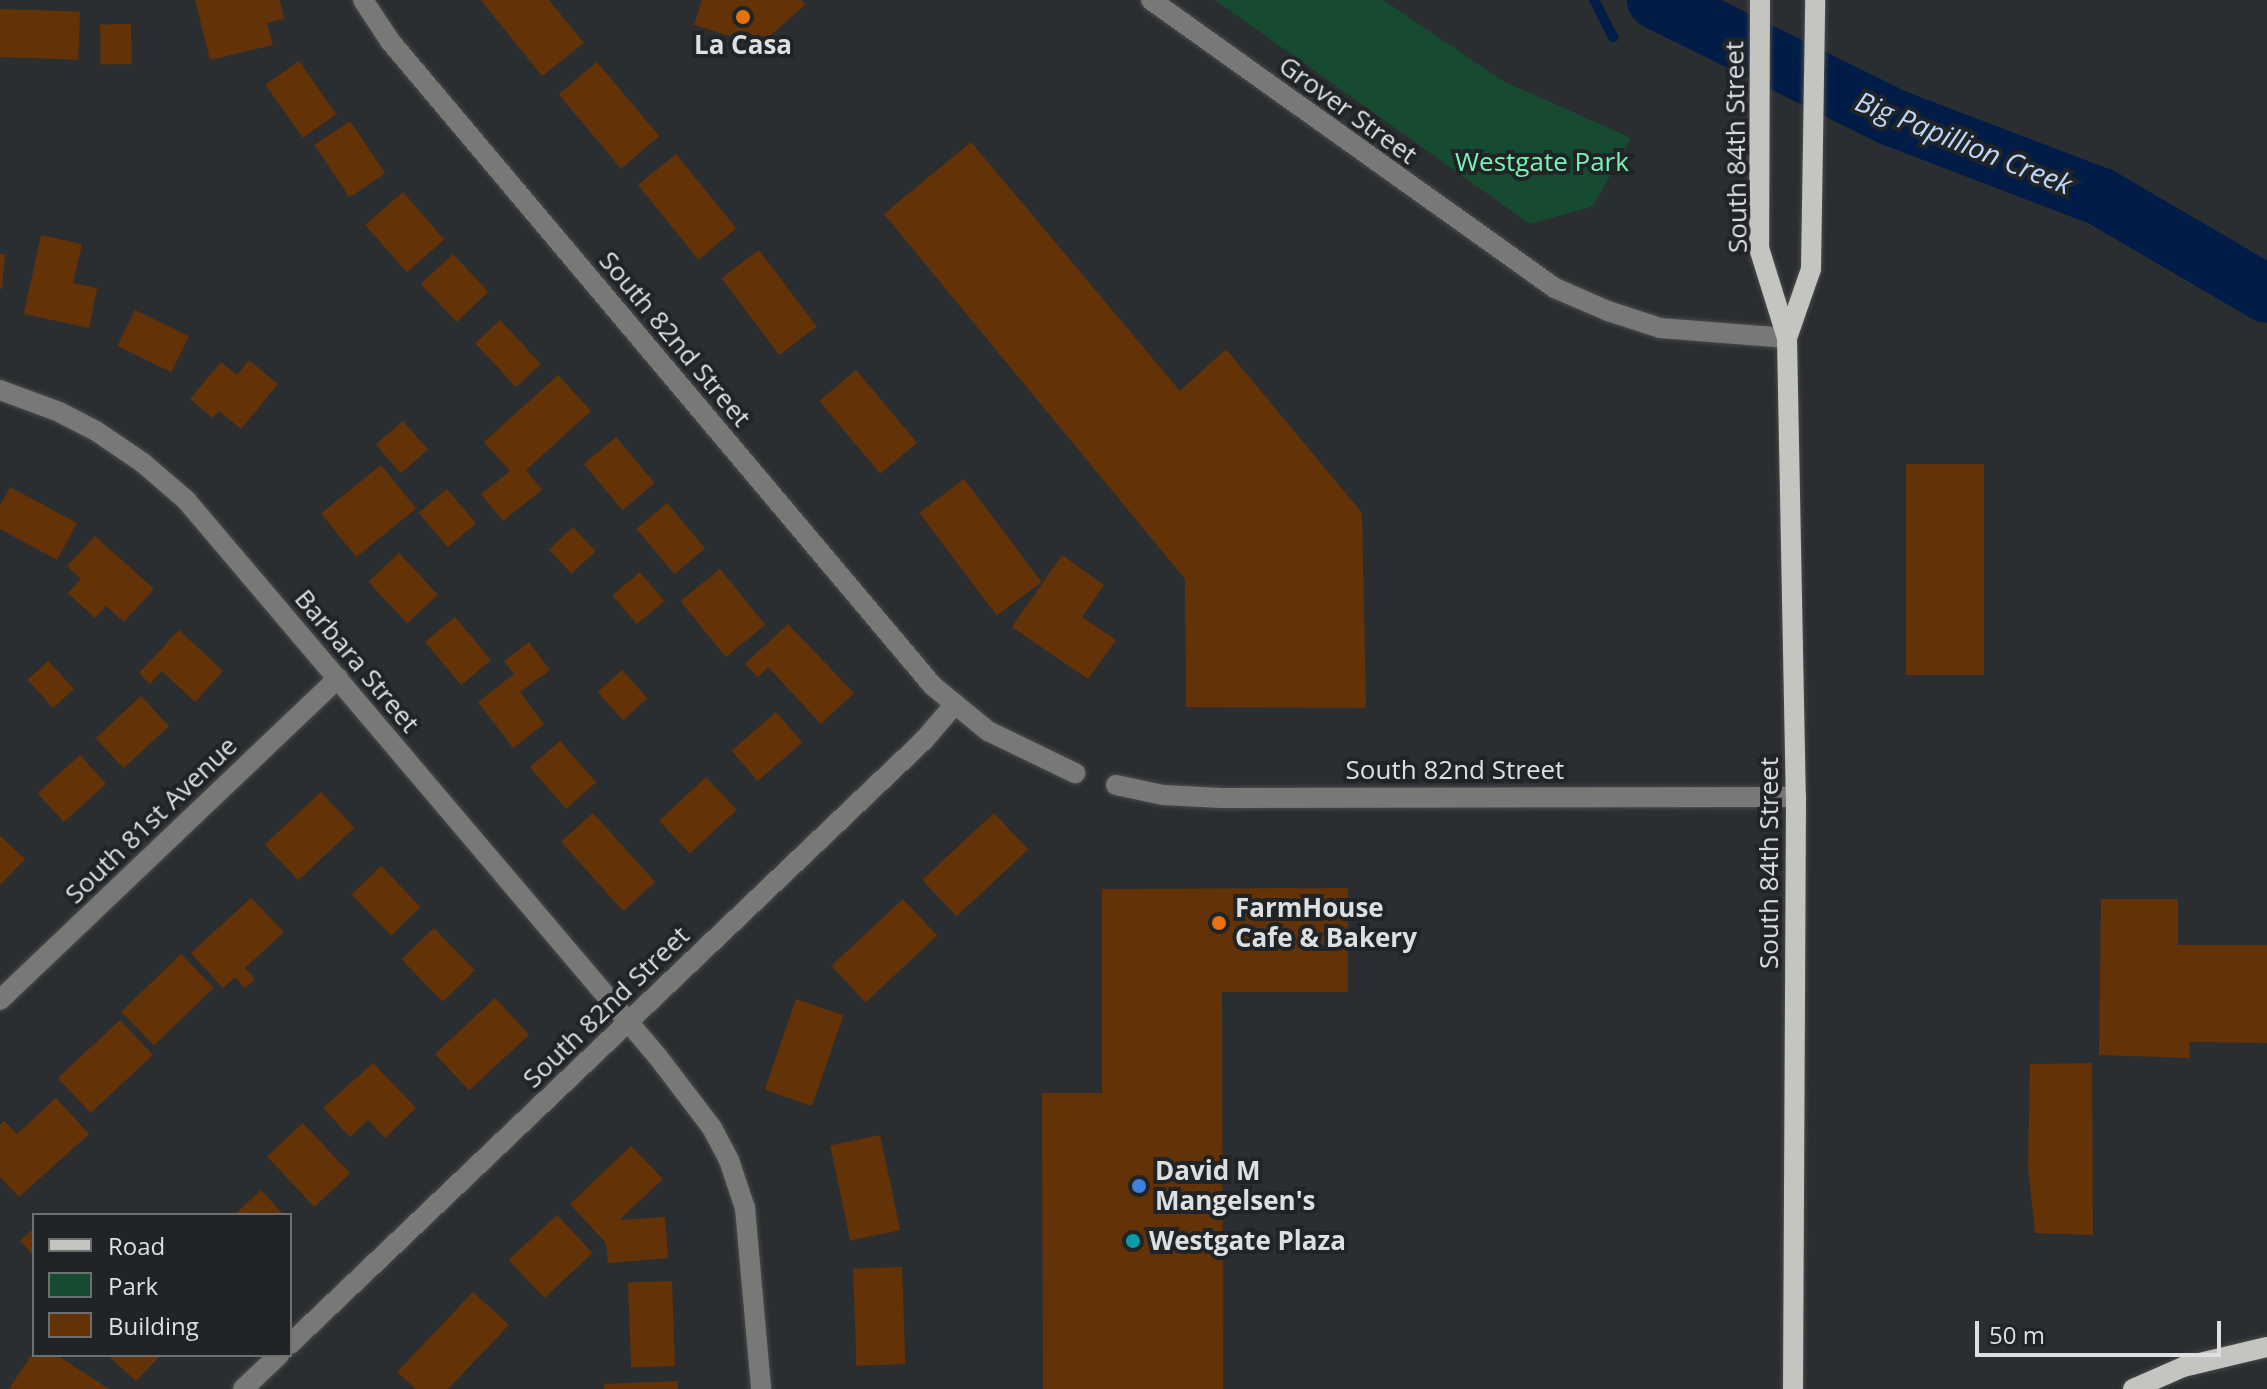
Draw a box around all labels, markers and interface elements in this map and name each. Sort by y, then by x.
marker: La Casa [734,8,752,26]
place label: La Casa [694,29,792,61]
street label: South 84th Street [1719,41,1753,253]
street label: Grover Street [1273,50,1423,170]
water label: Big Papillion Creek [1851,83,2077,201]
park label: Westgate Park [1455,146,1629,178]
street label: South 82nd Street [593,245,757,433]
street label: Barbara Street [288,583,426,739]
street label: South 81st Avenue [59,730,243,910]
street label: South 82nd Street [1346,754,1564,786]
street label: South 84th Street [1753,757,1785,969]
place label: FarmHouse Cafe & Bakery [1235,892,1417,954]
marker: FarmHouse Cafe & Bakery [1210,914,1228,932]
street label: South 82nd Street [516,920,696,1094]
place label: David M Mangelsen's [1155,1155,1316,1216]
marker: David M Mangelsen's [1130,1177,1148,1195]
legend [32,1213,292,1357]
place label: Westgate Plaza [1149,1225,1346,1257]
text: Road [108,1229,165,1262]
marker: Westgate Plaza [1124,1232,1142,1250]
text: Park [108,1269,158,1302]
scale bar [1979,1305,2225,1355]
text: Building [108,1309,199,1342]
text: 50 m [1989,1318,2045,1351]

